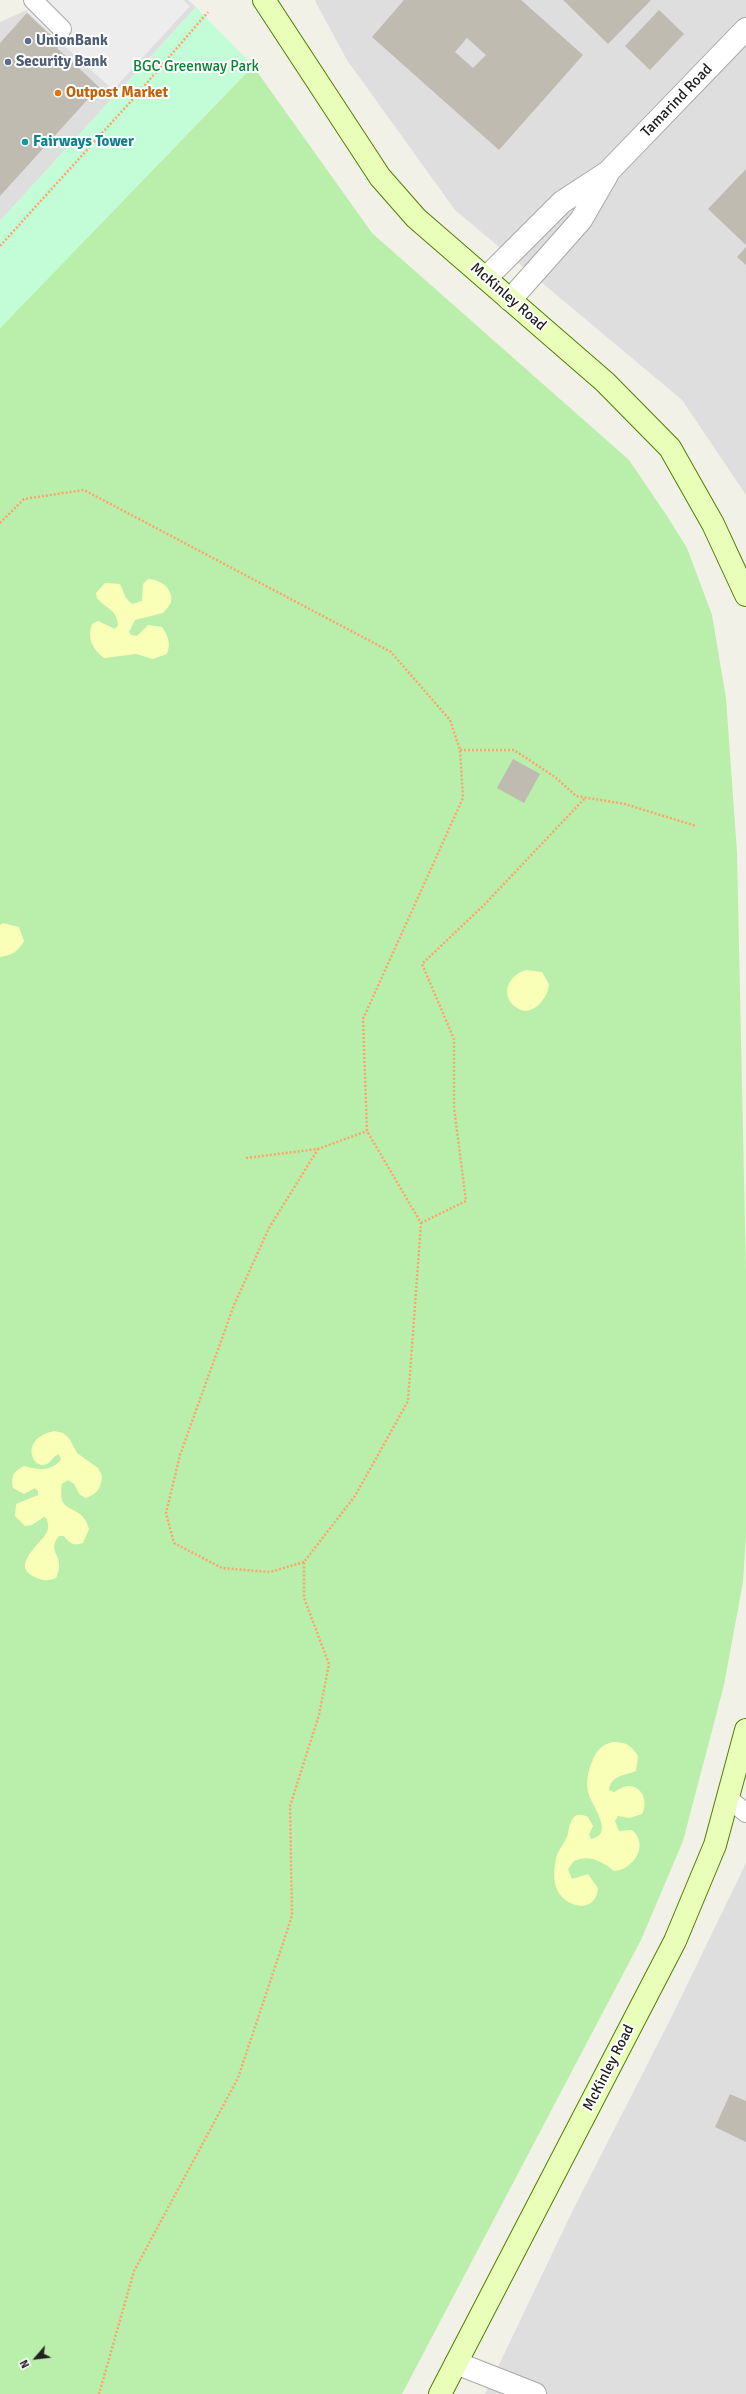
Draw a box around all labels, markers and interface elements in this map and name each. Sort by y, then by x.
place label: UnionBank [36,32,108,50]
marker: UnionBank [23,36,33,46]
place label: Security Bank [16,53,107,71]
marker: Security Bank [3,57,13,67]
park label: BGC Greenway Park [133,58,259,76]
street label: Tamarind Road [638,61,716,141]
place label: Outpost Market [66,84,168,102]
marker: Outpost Market [53,88,63,98]
place label: Fairways Tower [33,133,134,151]
marker: Fairways Tower [20,137,30,147]
street label: McKinley Road [466,259,550,335]
street label: McKinley Road [580,2022,638,2114]
north arrow [16,2338,56,2378]
text: N [17,2357,32,2370]

